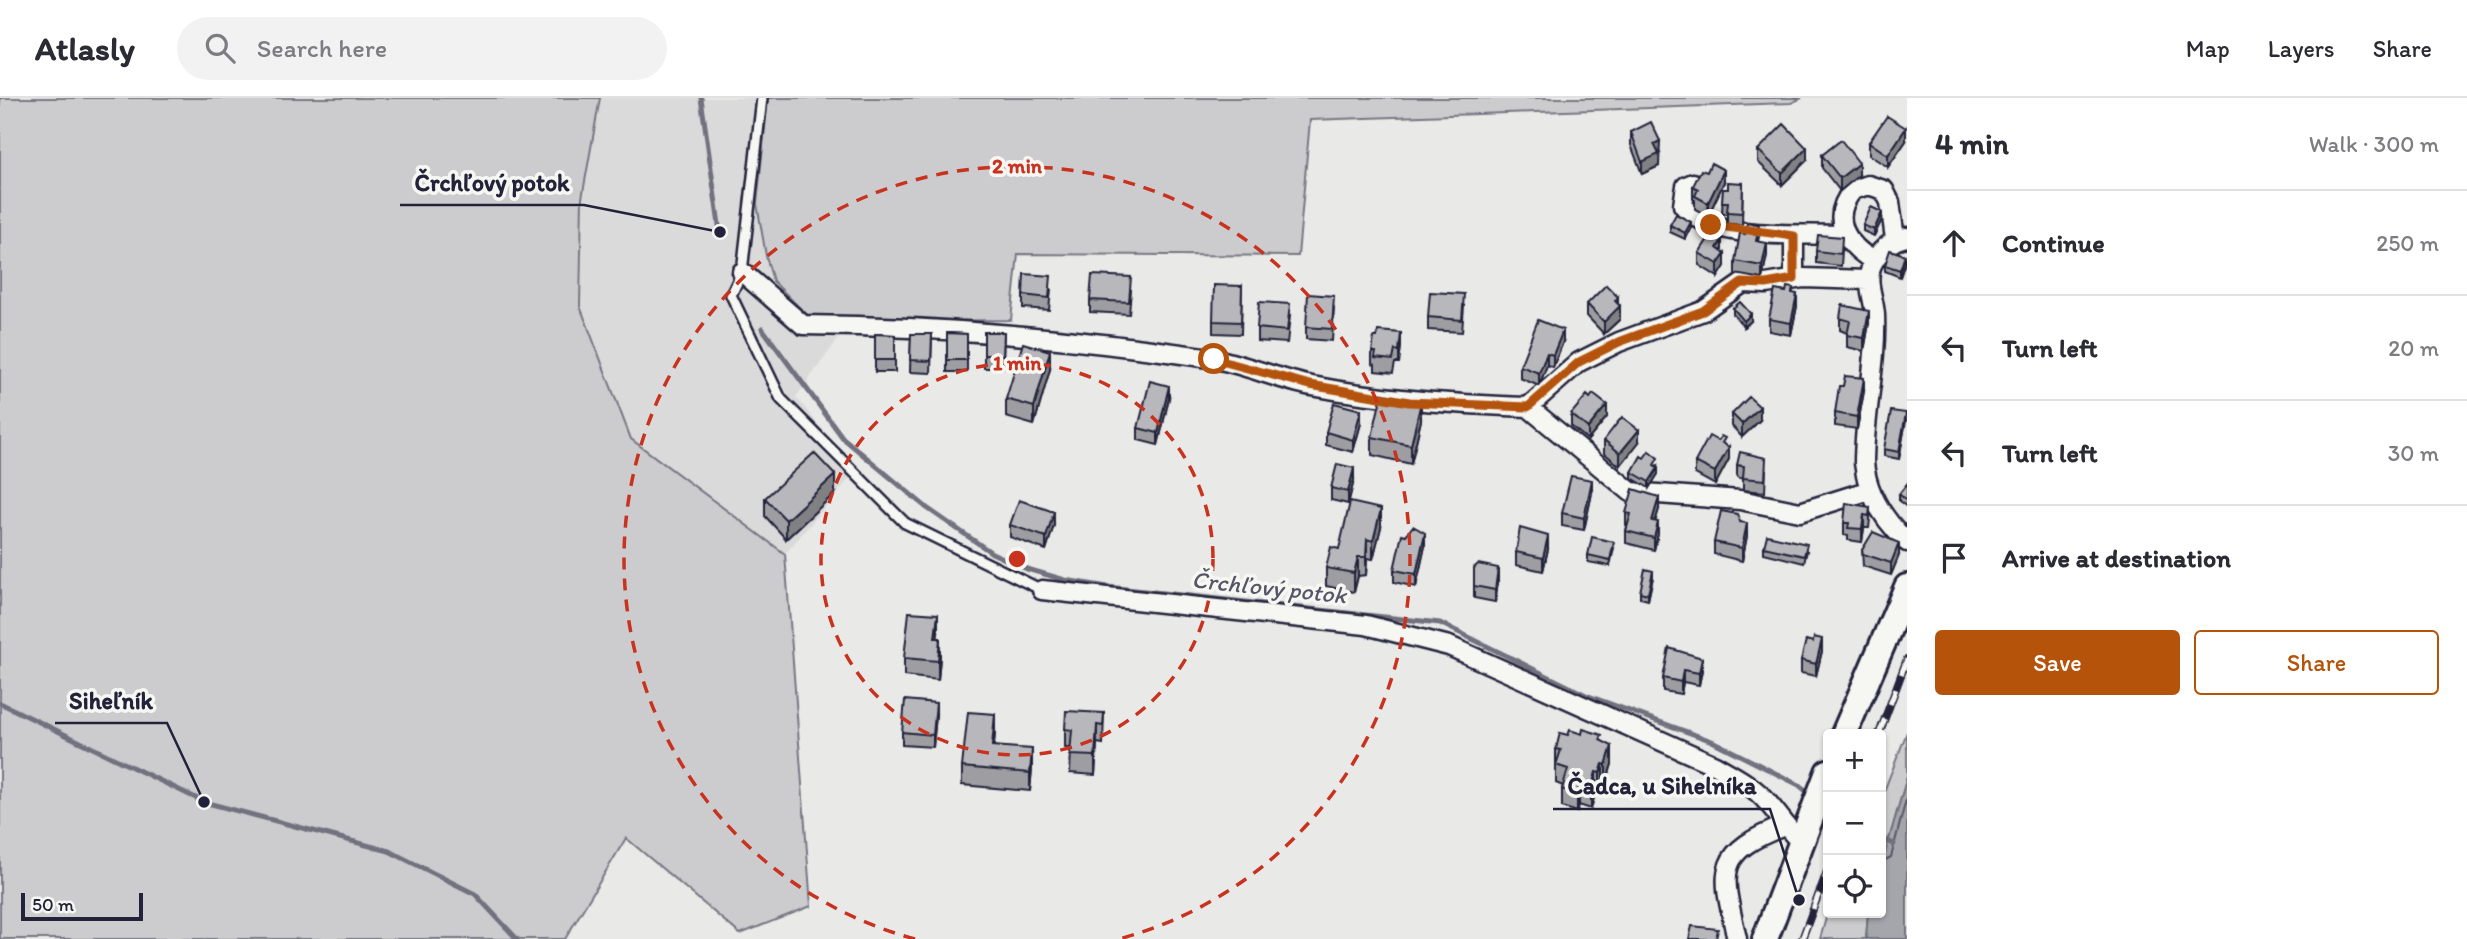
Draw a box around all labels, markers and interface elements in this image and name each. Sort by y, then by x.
search box [177,17,667,80]
text: Atlasly [35,29,135,68]
icon: search [201,29,239,67]
text: Search here [257,32,387,64]
text: Map [2186,34,2230,63]
text: Layers [2268,34,2335,63]
text: Share [2373,34,2432,63]
text: 4 min [1935,125,2009,162]
text: Walk · 300 m [2309,130,2439,158]
text: 2 min [992,153,1043,178]
callout: Črchľový potok [400,160,584,205]
text: Črchľový potok [414,168,570,198]
route end [1695,209,1726,240]
icon: ahead [1935,224,1973,262]
text: Continue [2002,227,2105,259]
text: 250 m [2376,229,2439,257]
icon: left [1935,329,1973,367]
text: Turn left [2002,332,2098,364]
text: 20 m [2388,334,2439,362]
route start [1198,343,1229,374]
text: 1 min [993,350,1042,375]
icon: left [1935,434,1973,472]
text: Turn left [2002,437,2098,469]
text: 30 m [2388,439,2439,467]
icon: arrive [1935,539,1973,577]
text: Arrive at destination [2002,542,2231,574]
centre of rings [1005,547,1029,571]
water label: Črchľový potok [1190,564,1349,610]
button: Save [1935,630,2180,695]
button: Share [2194,630,2439,695]
callout: Siheľník [55,678,167,723]
text: Siheľník [69,686,154,715]
map controls [1823,729,1886,918]
button: + [1823,729,1886,792]
callout: Čadca, u Sihelníka [1553,764,1770,809]
text: Čadca, u Sihelníka [1567,771,1757,800]
button: − [1823,792,1886,855]
button: locate [1823,855,1886,918]
scale bar [21,890,144,922]
text: 50 m [32,893,74,916]

